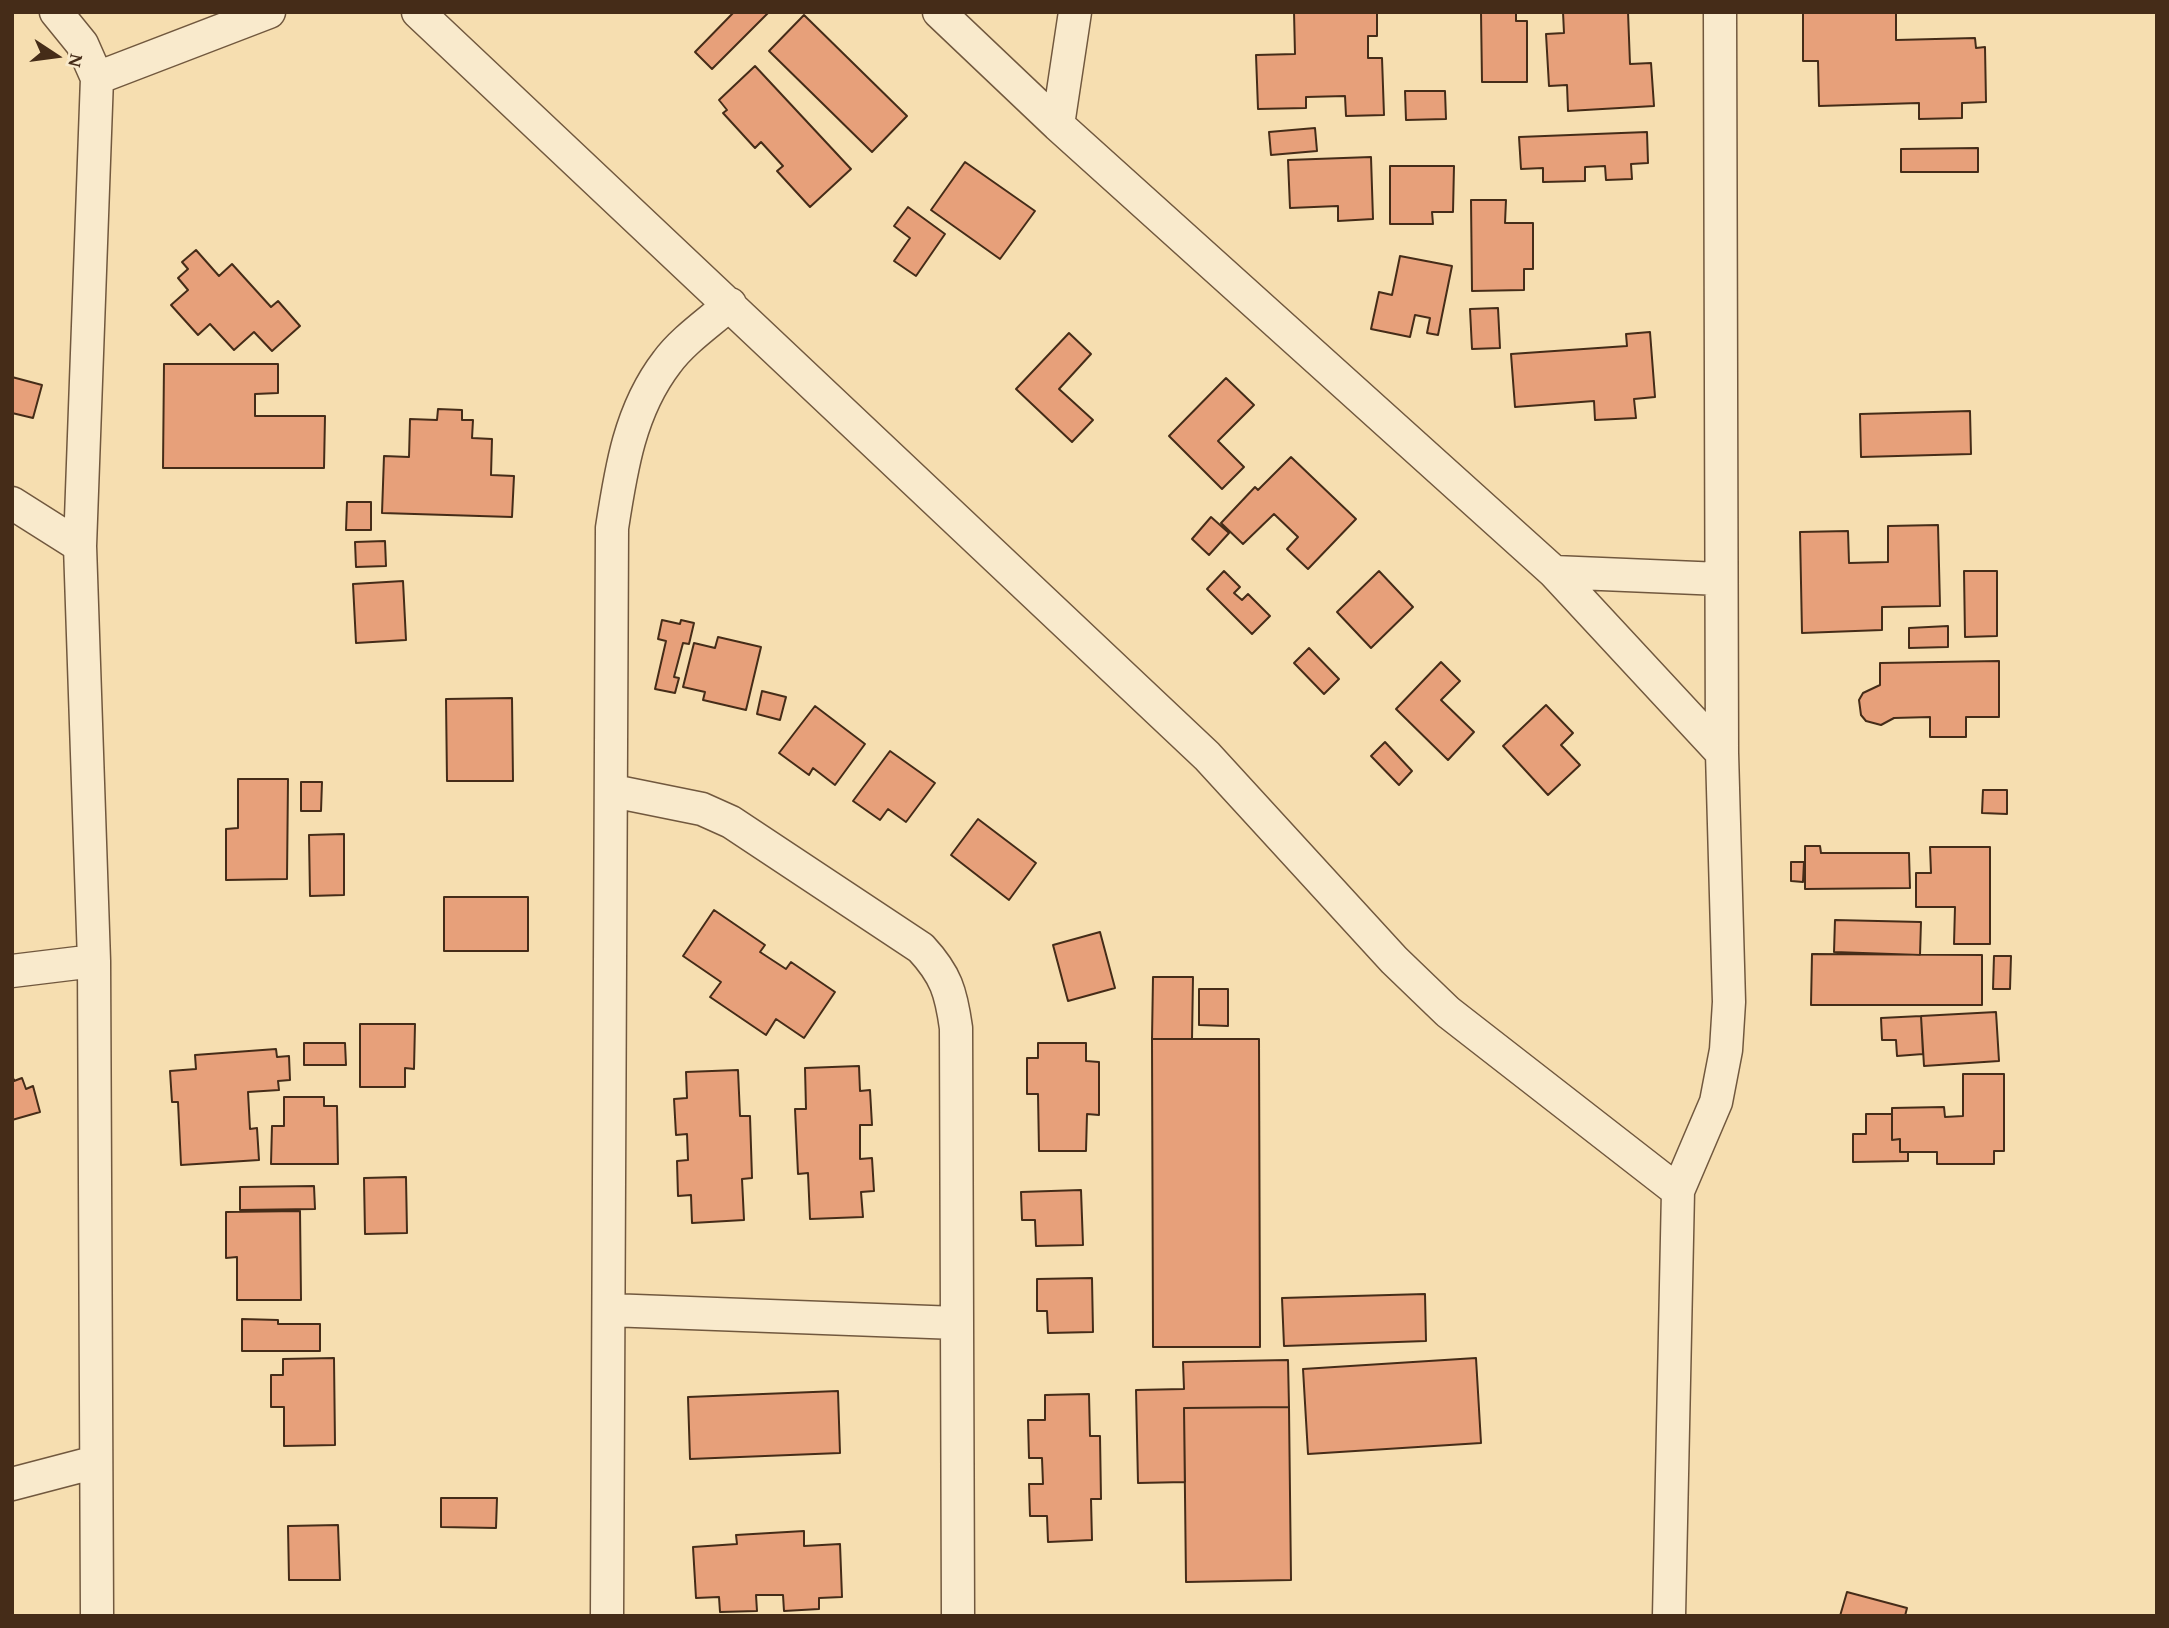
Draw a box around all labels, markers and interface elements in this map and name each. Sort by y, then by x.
north arrow [21,21,91,91]
text: N [61,51,92,70]

